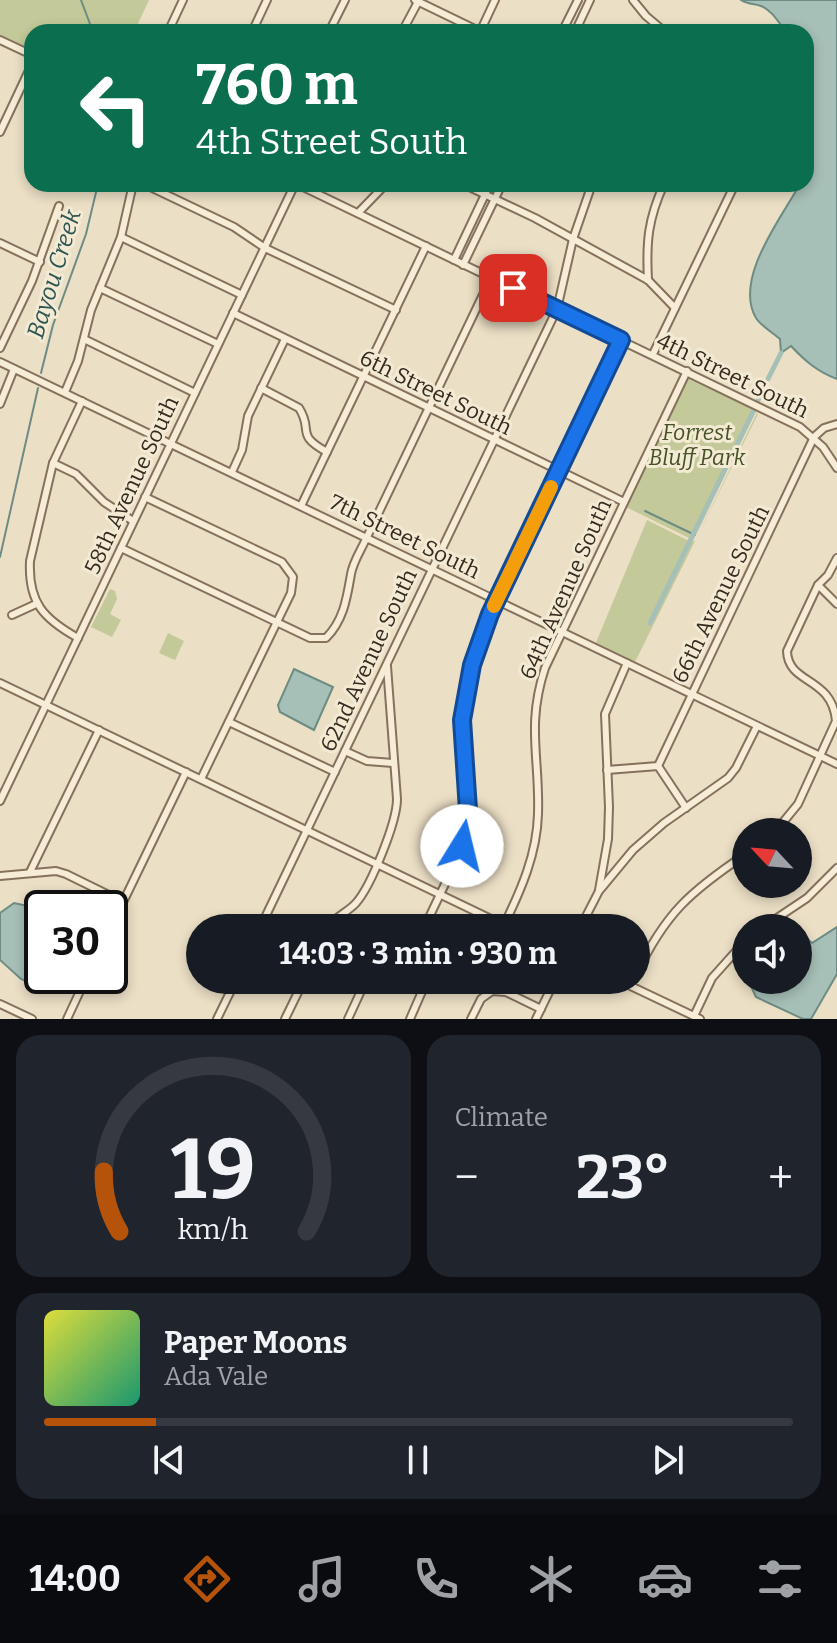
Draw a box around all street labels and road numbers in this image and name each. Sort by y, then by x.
street label: 4th Street South [652,327,813,424]
street label: 6th Street South [355,344,517,441]
street label: 58th Avenue South [78,392,185,578]
street label: 7th Street South [325,488,485,585]
street label: 64th Avenue South [514,495,617,683]
street label: 66th Avenue South [666,501,775,687]
street label: 62nd Avenue South [314,564,423,756]

